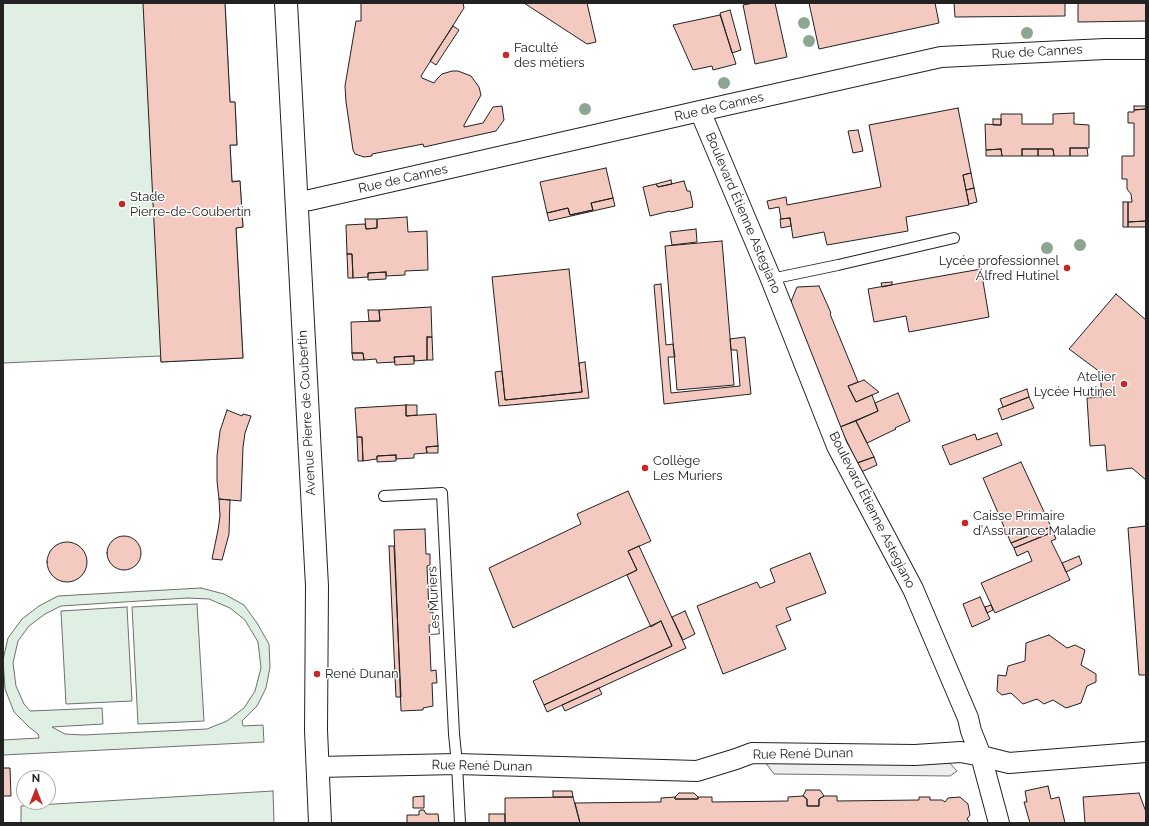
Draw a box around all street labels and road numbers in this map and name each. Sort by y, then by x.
street label: Rue de Cannes [991,42,1083,62]
street label: Rue de Cannes [673,89,765,125]
street label: Boulevard Étienne Astegiano [702,130,784,296]
street label: Rue de Cannes [357,161,449,197]
street label: Avenue Pierre de Coubertin [295,330,319,496]
street label: Boulevard Étienne Astegiano [826,429,918,591]
street label: Les Muriers [424,566,444,636]
street label: Rue René Dunan [752,745,854,763]
street label: Rue René Dunan [431,757,533,775]

